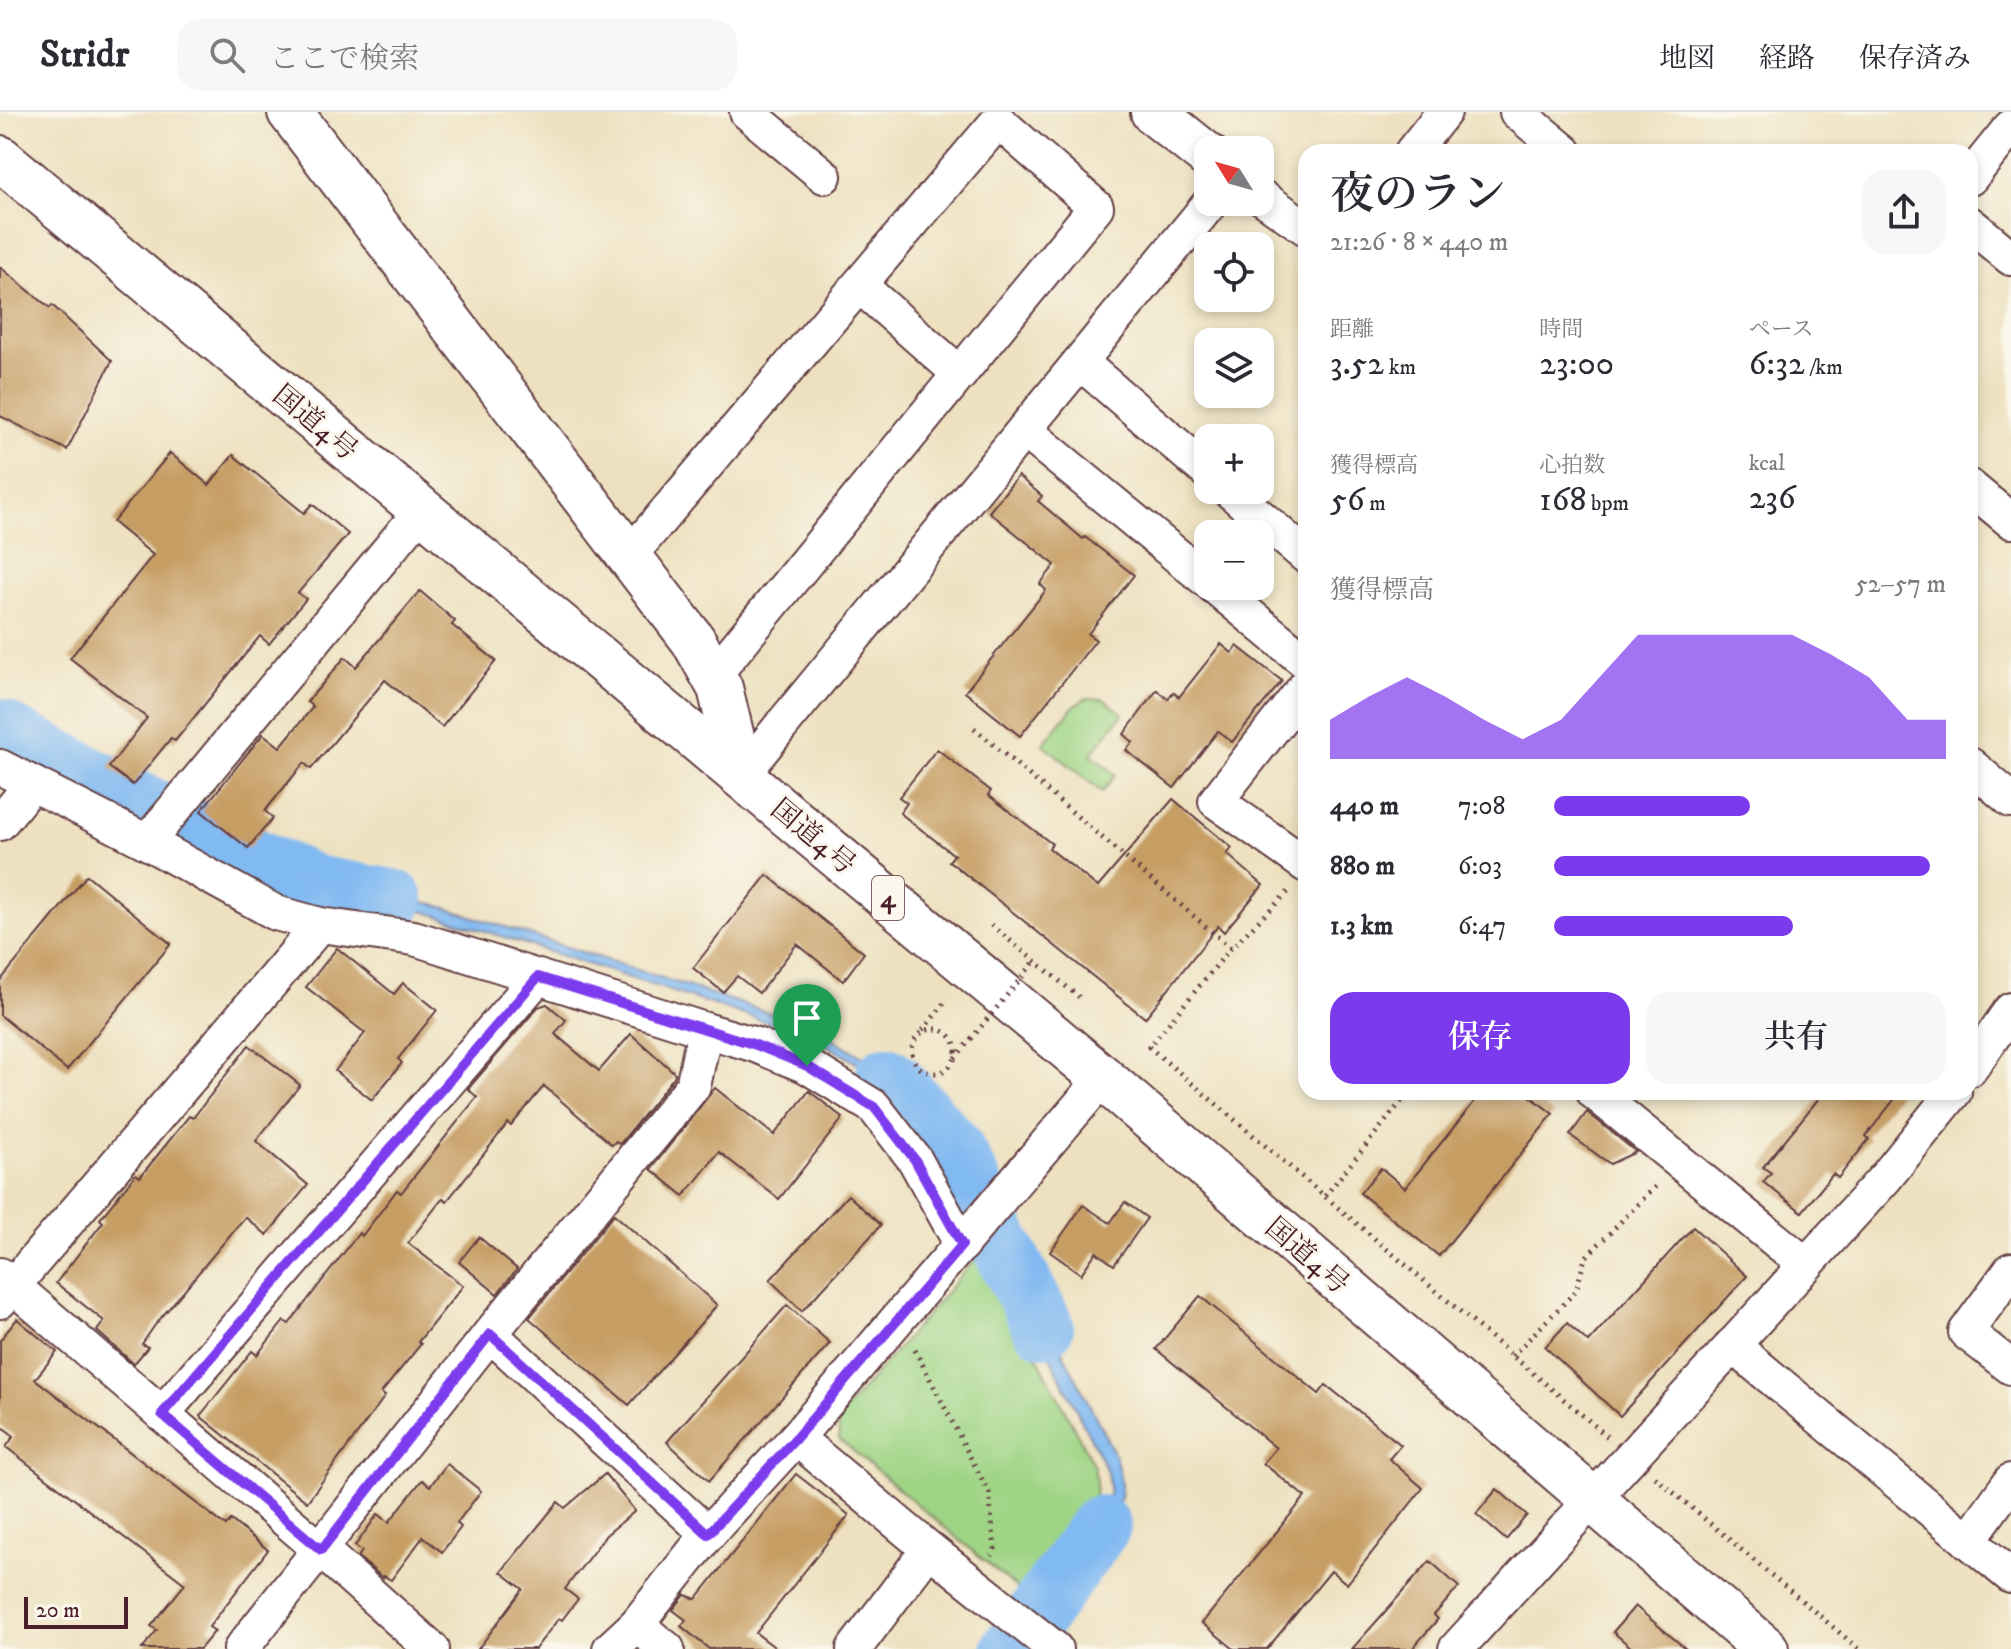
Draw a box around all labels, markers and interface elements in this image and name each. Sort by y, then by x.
search box [177,19,737,91]
text: Stridr [40,31,129,79]
icon: search [205,33,249,77]
text: ここで検索 [269,41,419,78]
text: 地図 [1659,41,1715,76]
text: 経路 [1759,41,1815,76]
text: 保存済み [1859,41,1971,76]
north arrow [1194,136,1274,216]
map controls [1194,136,1274,600]
text: 夜のラン [1330,168,1506,223]
button: share [1862,170,1946,254]
text: 21:26 · 8 × 440 m [1330,226,1508,259]
button: locate [1194,232,1274,312]
text: 距離 [1330,316,1374,343]
text: 時間 [1539,316,1583,343]
text: ペース [1749,316,1814,343]
button: layers [1194,328,1274,408]
text: 3.52 [1330,343,1384,385]
text: 23:00 [1539,343,1614,385]
text: 6:32 [1749,343,1805,385]
text: km [1384,354,1416,381]
text: /km [1805,354,1843,381]
street label: 国道4号 [265,378,365,469]
button: + [1194,424,1274,504]
text: kcal [1749,450,1785,477]
text: 獲得標高 [1330,452,1418,479]
text: 心拍数 [1539,452,1605,479]
text: 236 [1749,477,1796,519]
text: 56 [1330,479,1365,521]
text: 168 [1539,479,1586,521]
text: m [1365,490,1386,517]
text: bpm [1586,490,1629,517]
button: − [1194,520,1274,600]
text: 52–57 m [1855,568,1946,601]
text: 獲得標高 [1330,574,1434,607]
text: 440 m [1330,790,1399,823]
text: 7:08 [1458,790,1505,823]
street label: 国道4号 [763,792,863,883]
text: 880 m [1330,850,1395,883]
text: 6:03 [1458,850,1502,883]
road number: 4 [872,876,904,920]
text: 1.3 km [1330,910,1393,943]
text: 6:47 [1458,910,1506,943]
pin [773,984,841,1066]
button: 保存 [1330,992,1630,1084]
button: 共有 [1646,992,1946,1084]
icon: arrive [785,996,829,1040]
street label: 国道4号 [1258,1210,1356,1302]
scale bar [24,1593,128,1629]
text: 20 m [36,1597,80,1624]

